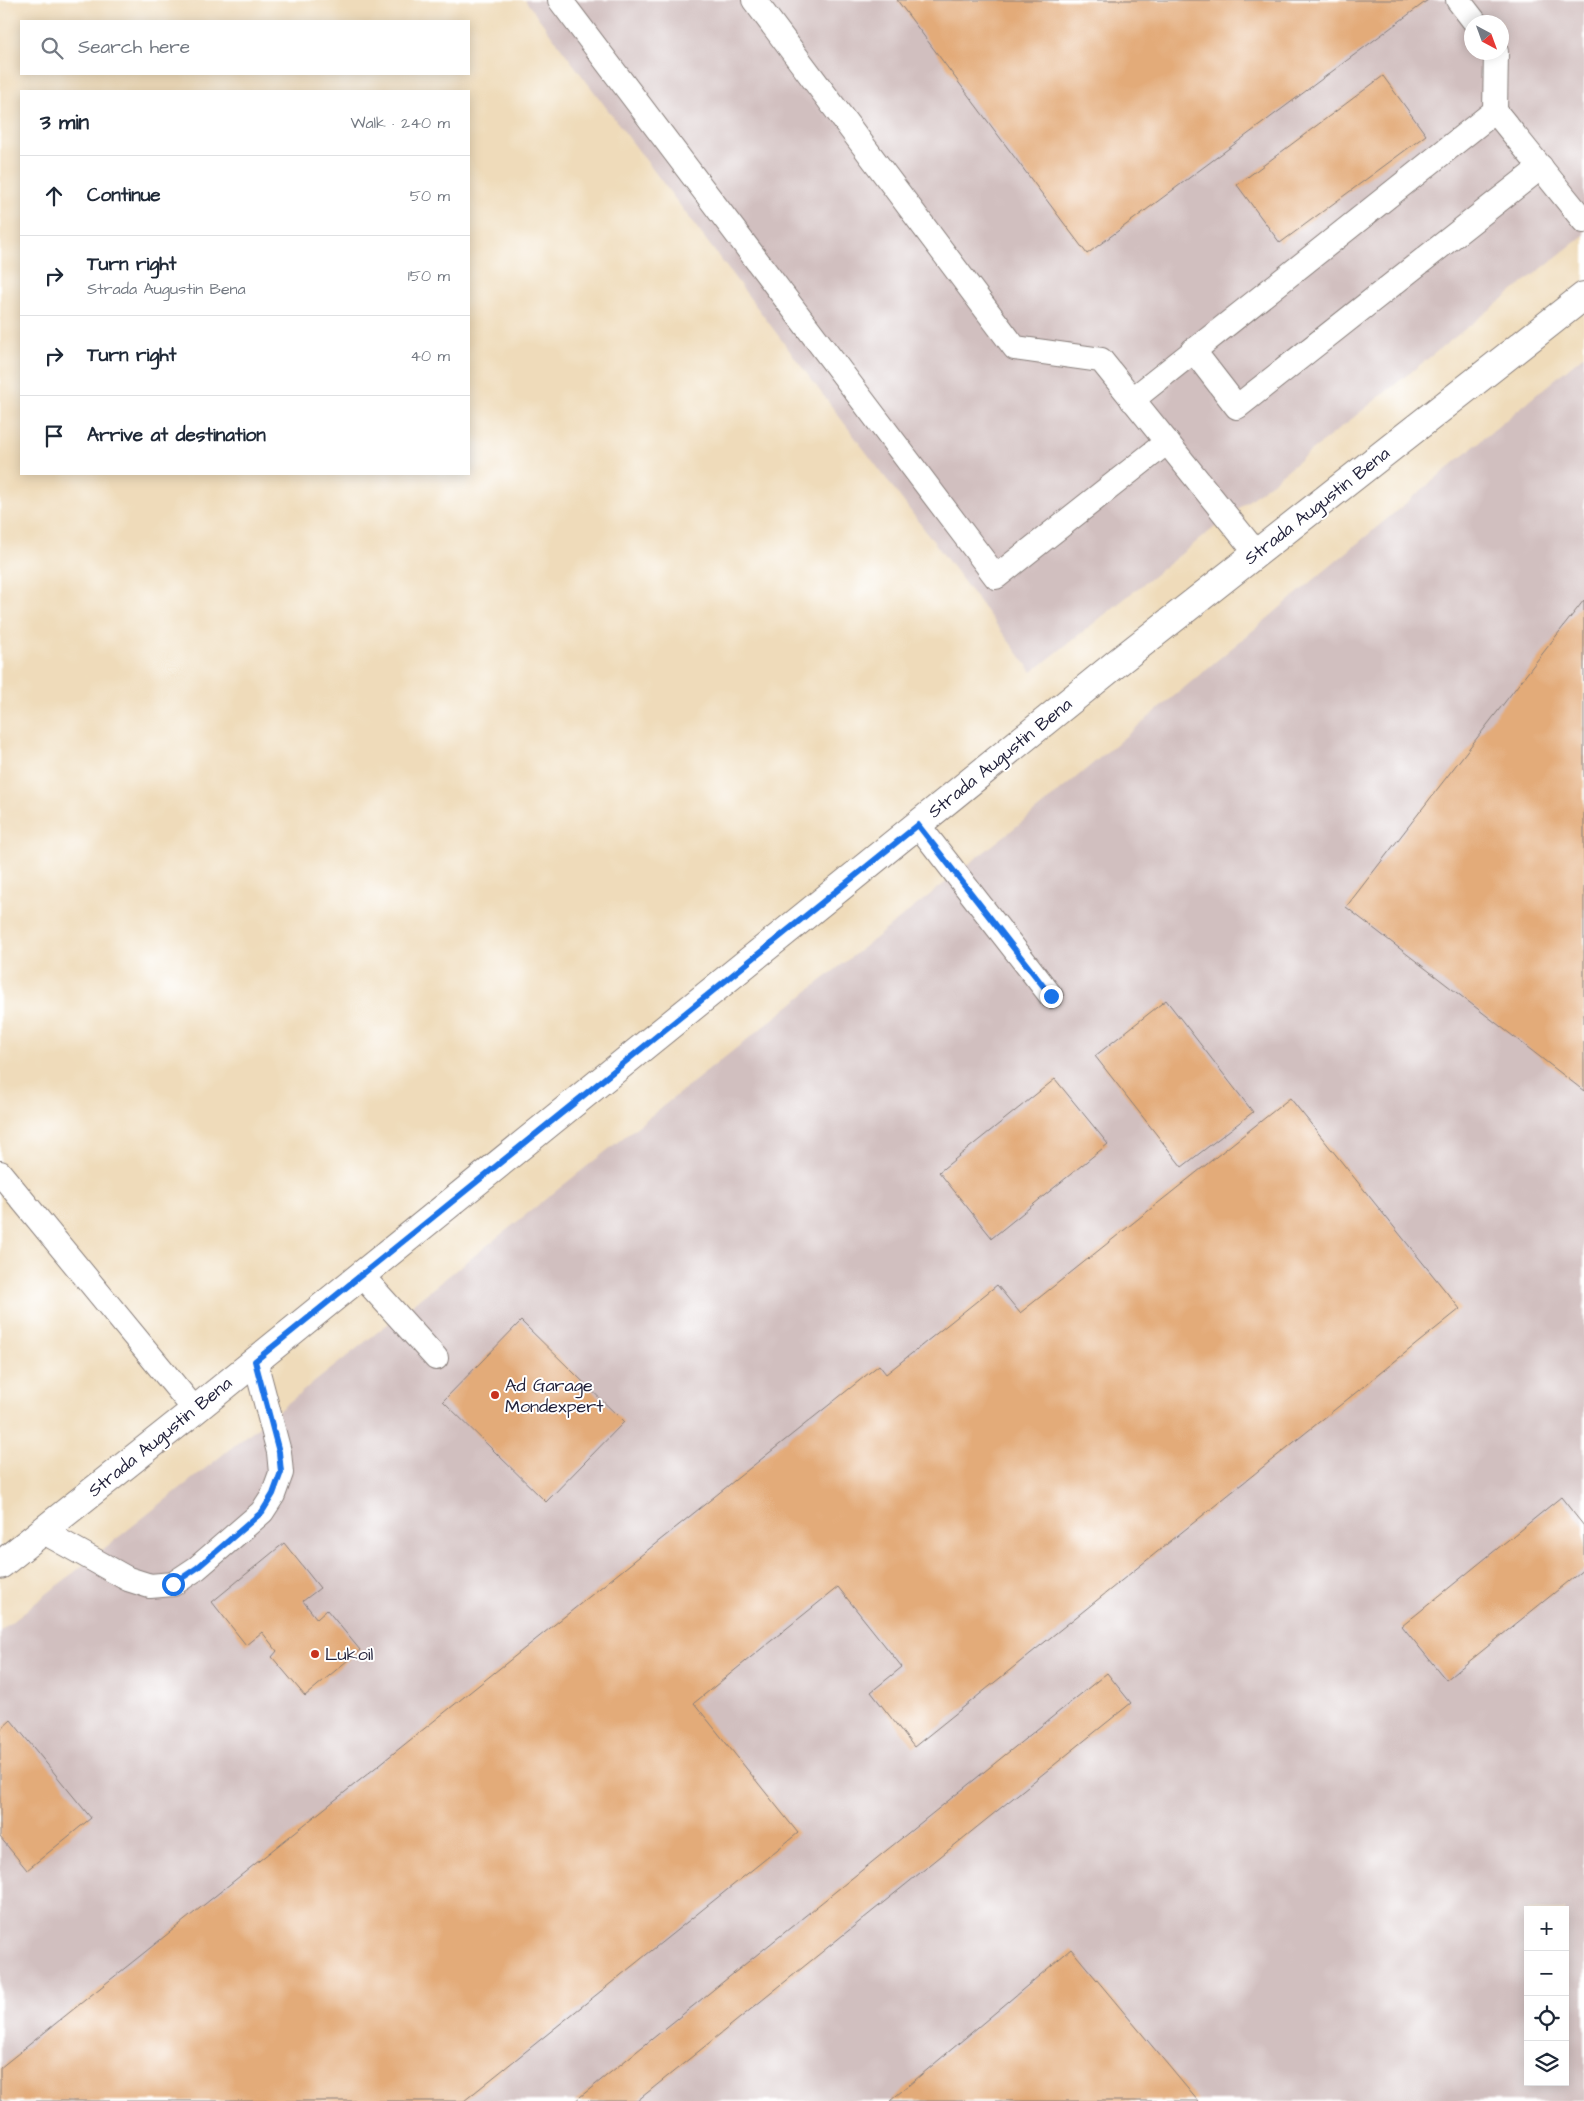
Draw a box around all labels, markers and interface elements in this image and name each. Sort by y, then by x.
north arrow [1464,15,1509,60]
search box [20,20,470,75]
icon: search [38,34,66,62]
text: Search here [78,34,190,61]
text: 3 min [40,108,89,137]
text: Walk · 240 m [350,112,450,134]
icon: ahead [40,182,68,210]
text: Continue [87,182,161,209]
text: 50 m [410,185,450,207]
text: Turn right [87,251,176,278]
icon: right [40,262,68,290]
text: 150 m [408,265,450,287]
text: Strada Augustin Bena [87,278,246,300]
icon: right [40,342,68,370]
text: Turn right [87,342,176,369]
text: 40 m [410,345,450,367]
icon: arrive [40,422,68,450]
text: Arrive at destination [87,422,266,449]
street label: Strada Augustin Bena [1239,441,1396,572]
street label: Strada Augustin Bena [923,692,1078,825]
route end [1040,985,1063,1008]
street label: Strada Augustin Bena [83,1371,238,1504]
place label: Ad Garage Mondexpert [505,1373,604,1419]
marker: Ad Garage Mondexpert [489,1389,501,1401]
route start [162,1573,185,1596]
place label: Lukoil [325,1642,374,1667]
marker: Lukoil [309,1648,321,1660]
map controls [1524,1906,1569,2086]
button: + [1524,1906,1569,1951]
button: − [1524,1951,1569,1996]
button: locate [1524,1996,1569,2041]
button: layers [1524,2041,1569,2086]

